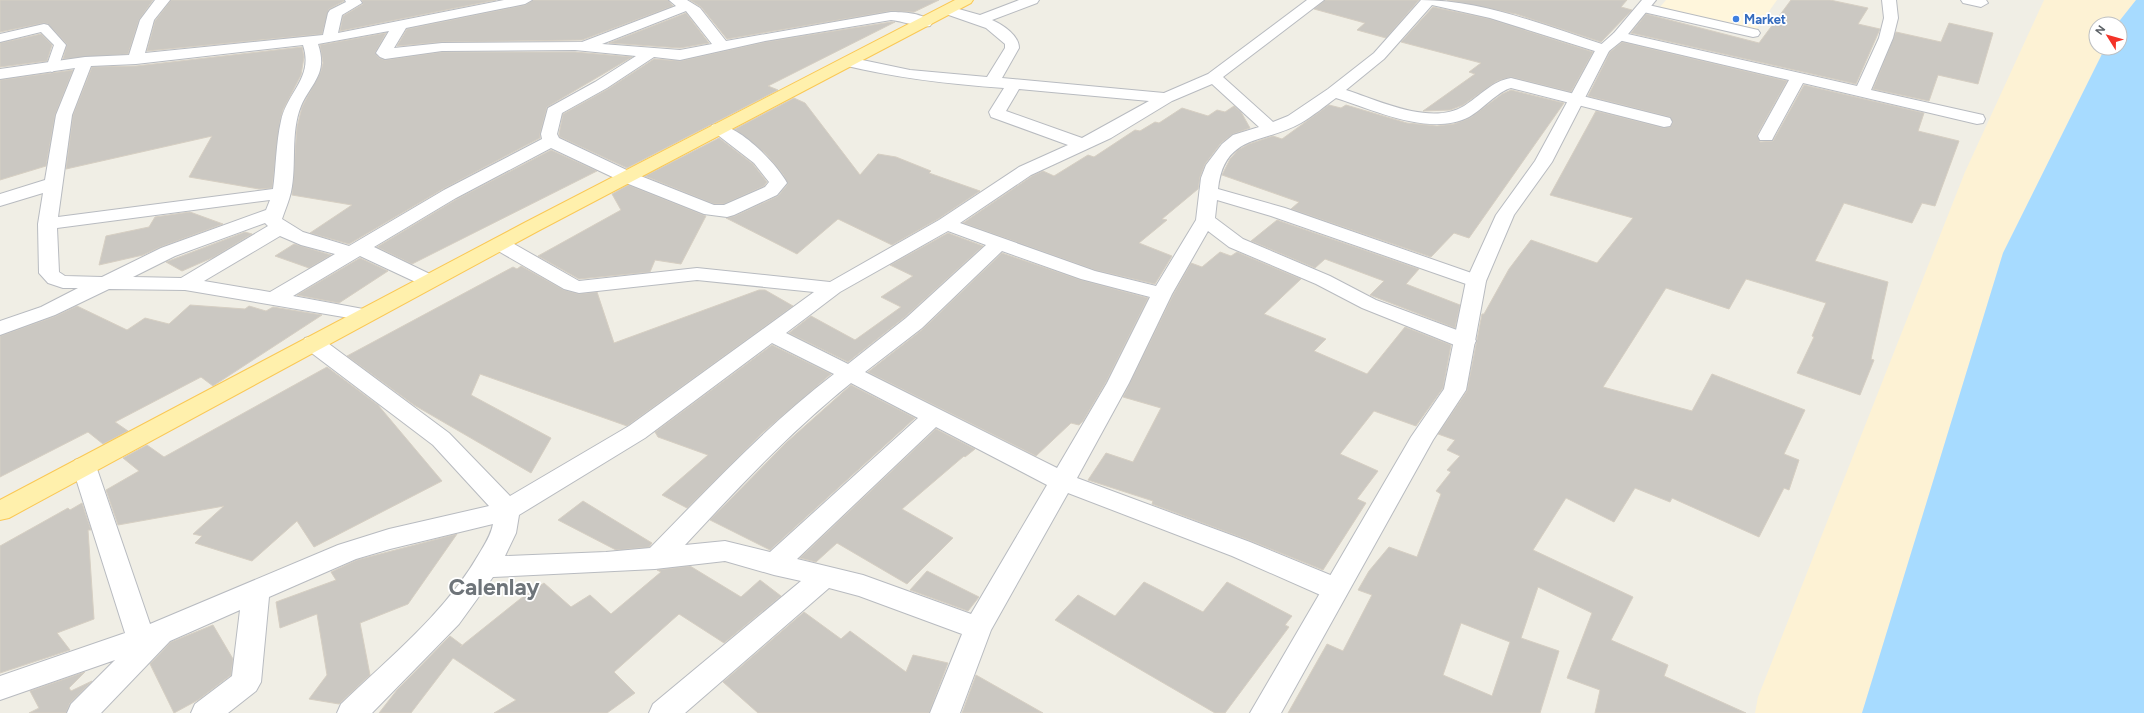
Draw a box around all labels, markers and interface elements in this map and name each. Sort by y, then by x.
place label: Market [1744,12,1786,27]
marker: Market [1731,14,1741,24]
north arrow [2088,16,2128,56]
text: N [2093,23,2108,38]
district label: Calenlay [448,573,540,601]

